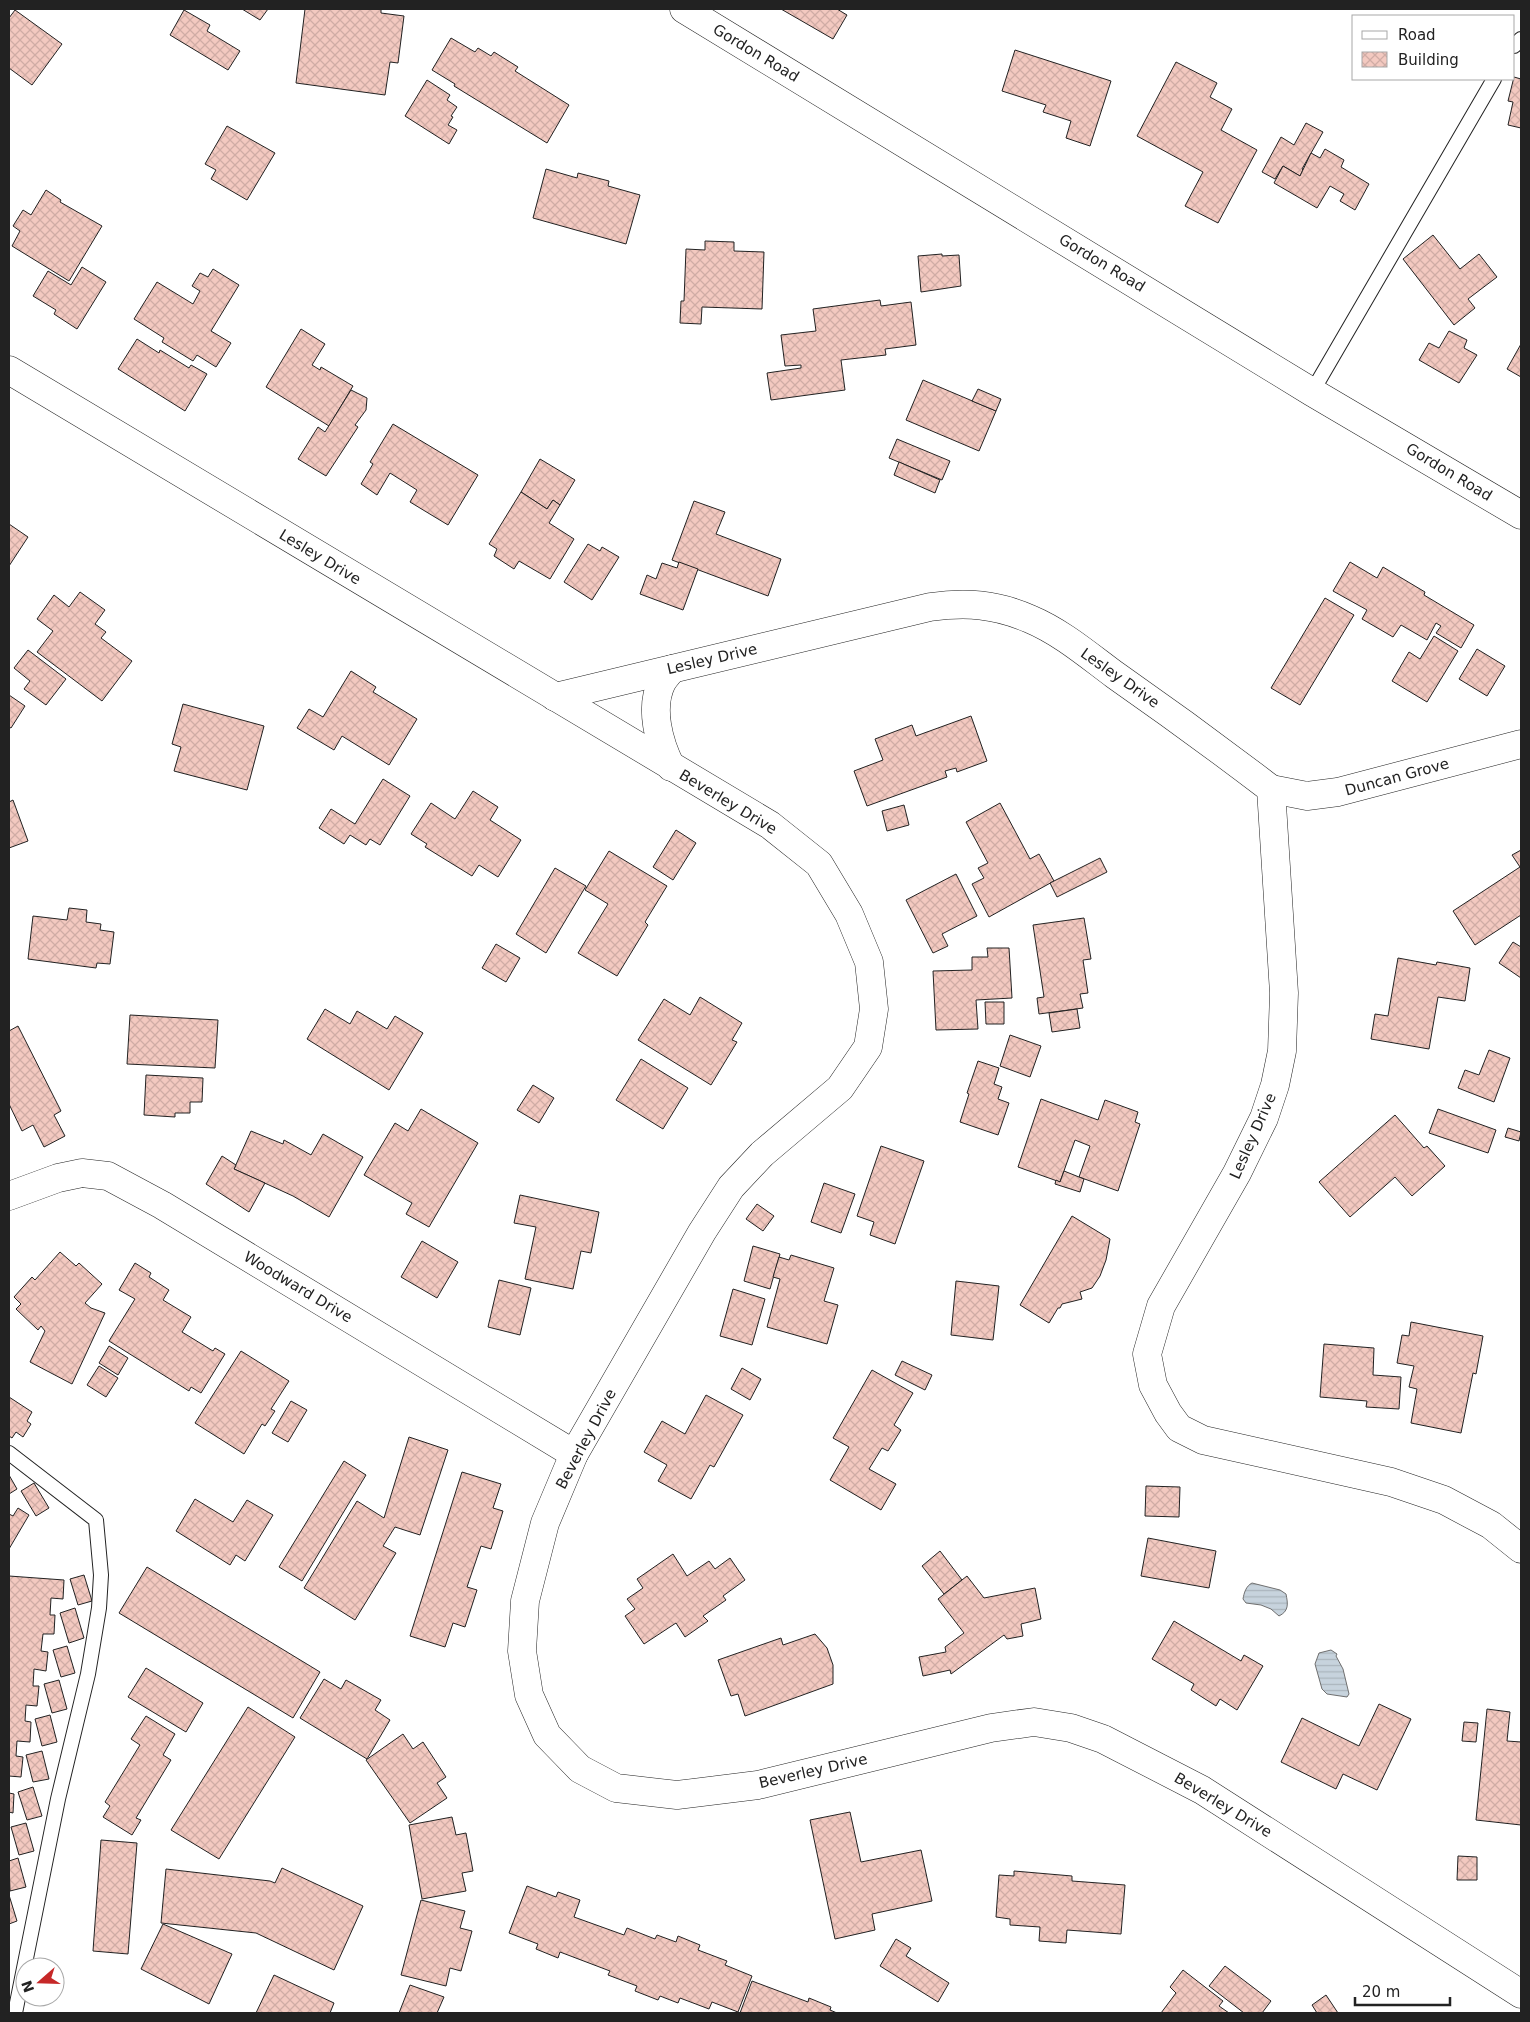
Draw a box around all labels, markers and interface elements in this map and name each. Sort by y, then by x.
legend [1352,15,1515,80]
street label: Gordon Road [710,20,802,86]
text: Road [1398,26,1436,44]
text: Building [1398,51,1459,69]
street label: Gordon Road [1056,230,1148,296]
street label: Gordon Road [1403,439,1495,505]
street label: Lesley Drive [276,526,364,588]
street label: Lesley Drive [665,640,759,678]
street label: Lesley Drive [1077,644,1163,712]
street label: Duncan Grove [1343,754,1451,800]
street label: Beverley Drive [676,766,780,838]
street label: Lesley Drive [1226,1090,1280,1182]
street label: Woodward Drive [240,1247,356,1327]
street label: Beverley Drive [552,1386,620,1492]
street label: Beverley Drive [757,1750,869,1792]
street label: Beverley Drive [1171,1769,1275,1841]
north arrow [15,1957,65,2007]
scale bar [1355,1974,1450,2006]
text: N [18,1978,37,1995]
text: 20 m [1362,1983,1400,2001]

